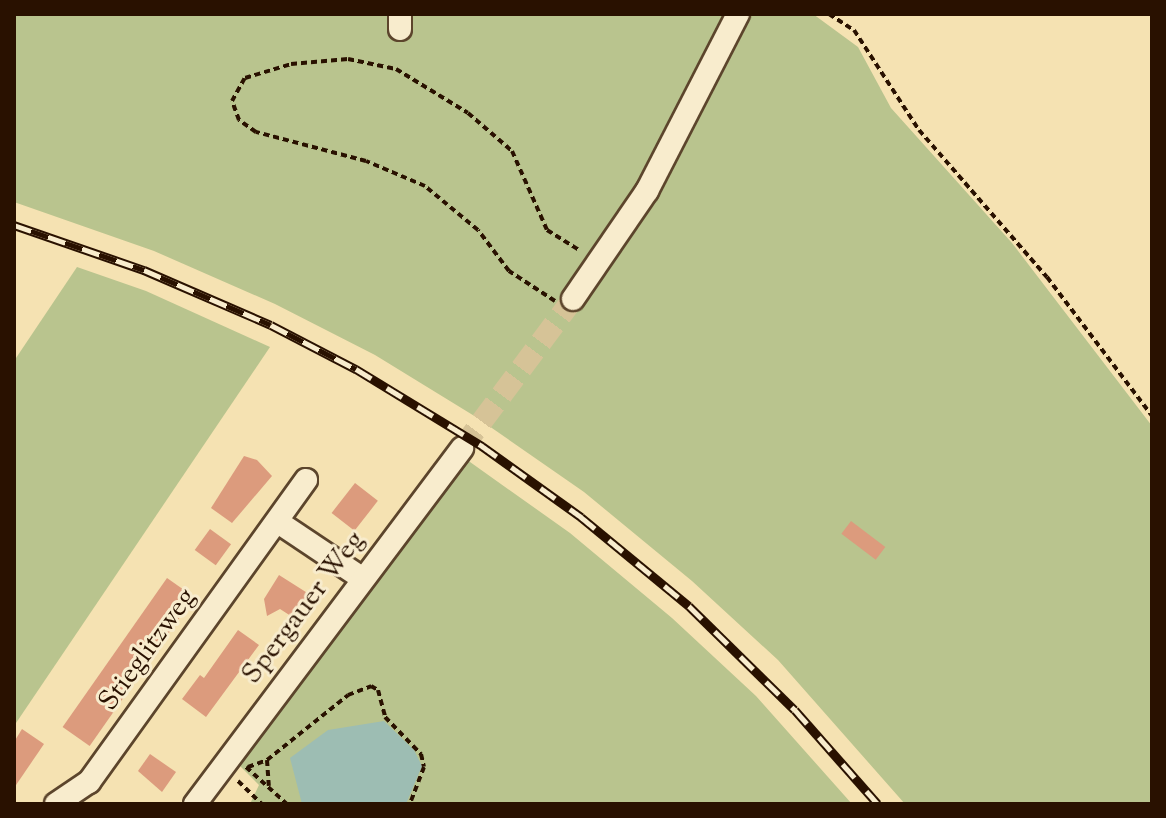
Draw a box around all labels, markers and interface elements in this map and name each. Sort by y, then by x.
street label: Spergauer Weg [236,525,372,691]
street label: Stieglitzweg [92,582,204,718]

